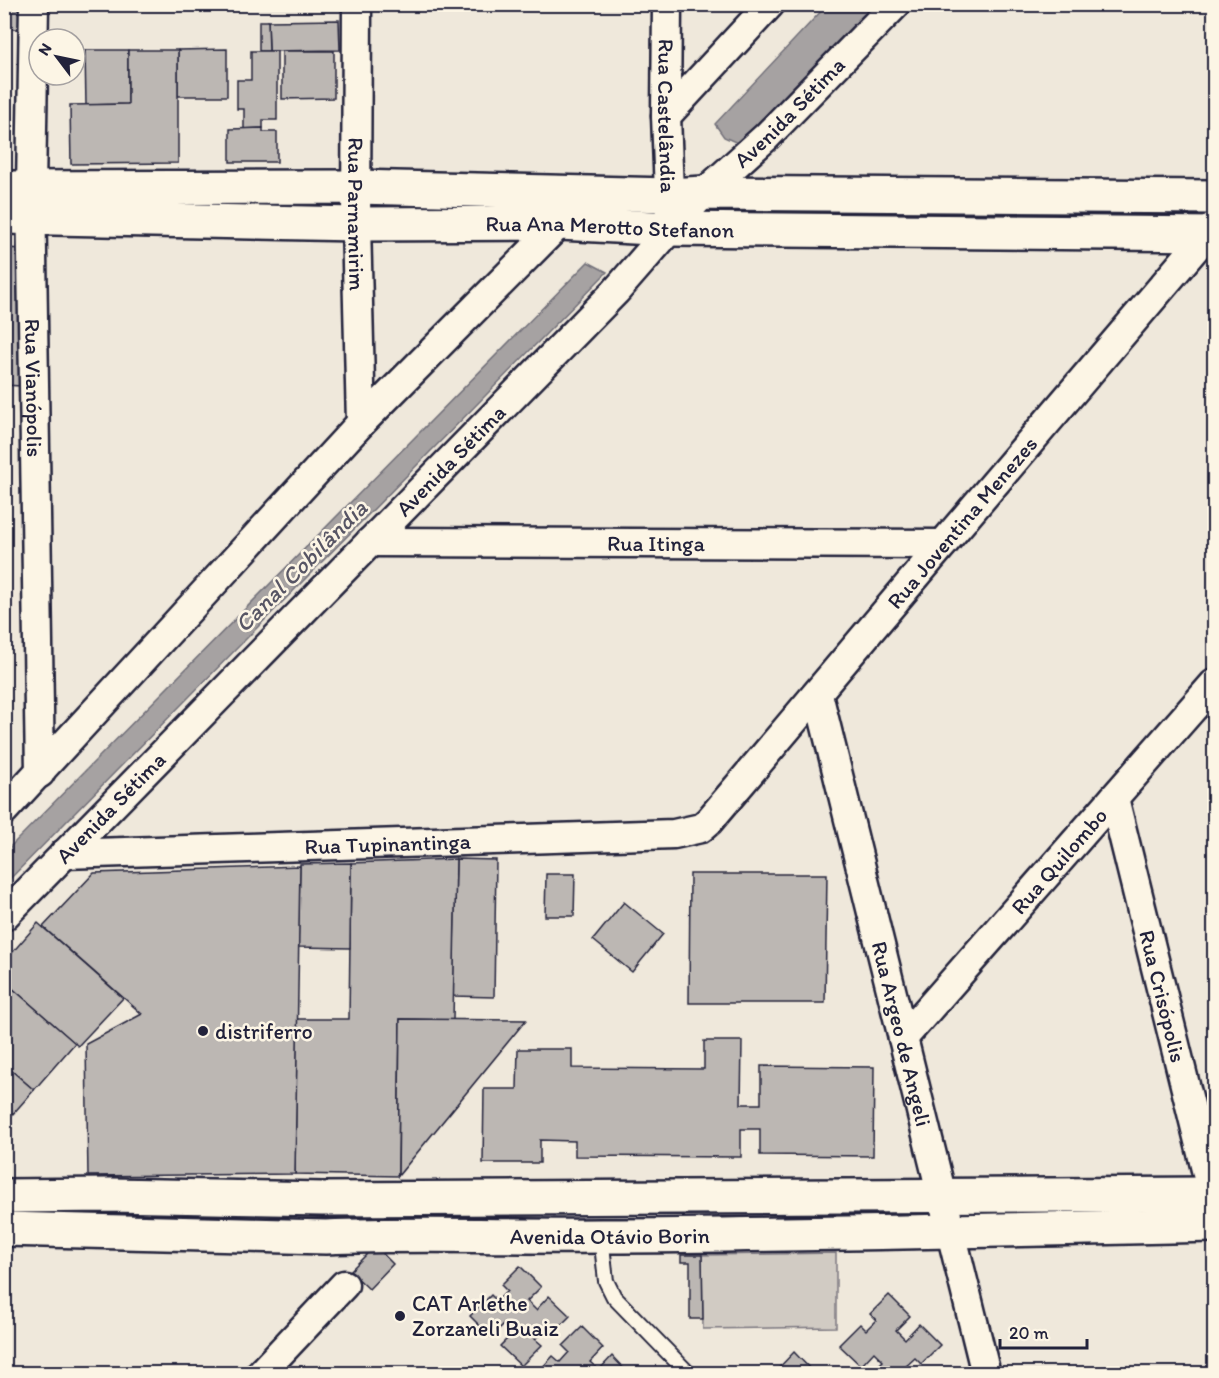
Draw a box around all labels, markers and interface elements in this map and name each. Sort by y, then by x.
north arrow [27,27,87,87]
street label: Rua Castelândia [652,39,682,194]
text: N [34,40,56,59]
street label: Avenida Sétima [729,51,851,173]
street label: Rua Parnamirim [342,137,371,291]
street label: Rua Ana Merotto Stefanon [485,210,735,244]
street label: Rua Vianópolis [19,318,48,457]
street label: Avenida Sétima [390,399,511,522]
street label: Rua Joventina Menezes [881,431,1043,614]
water label: Canal Cobilândia [228,493,373,638]
street label: Rua Itinga [607,530,705,557]
street label: Avenida Sétima [50,746,171,869]
street label: Rua Quilombo [1005,802,1113,920]
street label: Rua Tupinantinga [304,828,472,860]
street label: Rua Crisópolis [1133,927,1192,1065]
street label: Rua Argeo de Angeli [866,939,937,1129]
place label: distriferro [215,1018,313,1045]
marker: distriferro [196,1024,210,1038]
street label: Avenida Otávio Borin [510,1222,711,1250]
place label: CAT Arlethe Zorzaneli Buaiz [412,1290,559,1342]
marker: CAT Arlethe Zorzaneli Buaiz [393,1309,407,1323]
scale bar [1000,1312,1087,1350]
text: 20 m [1009,1322,1049,1344]

